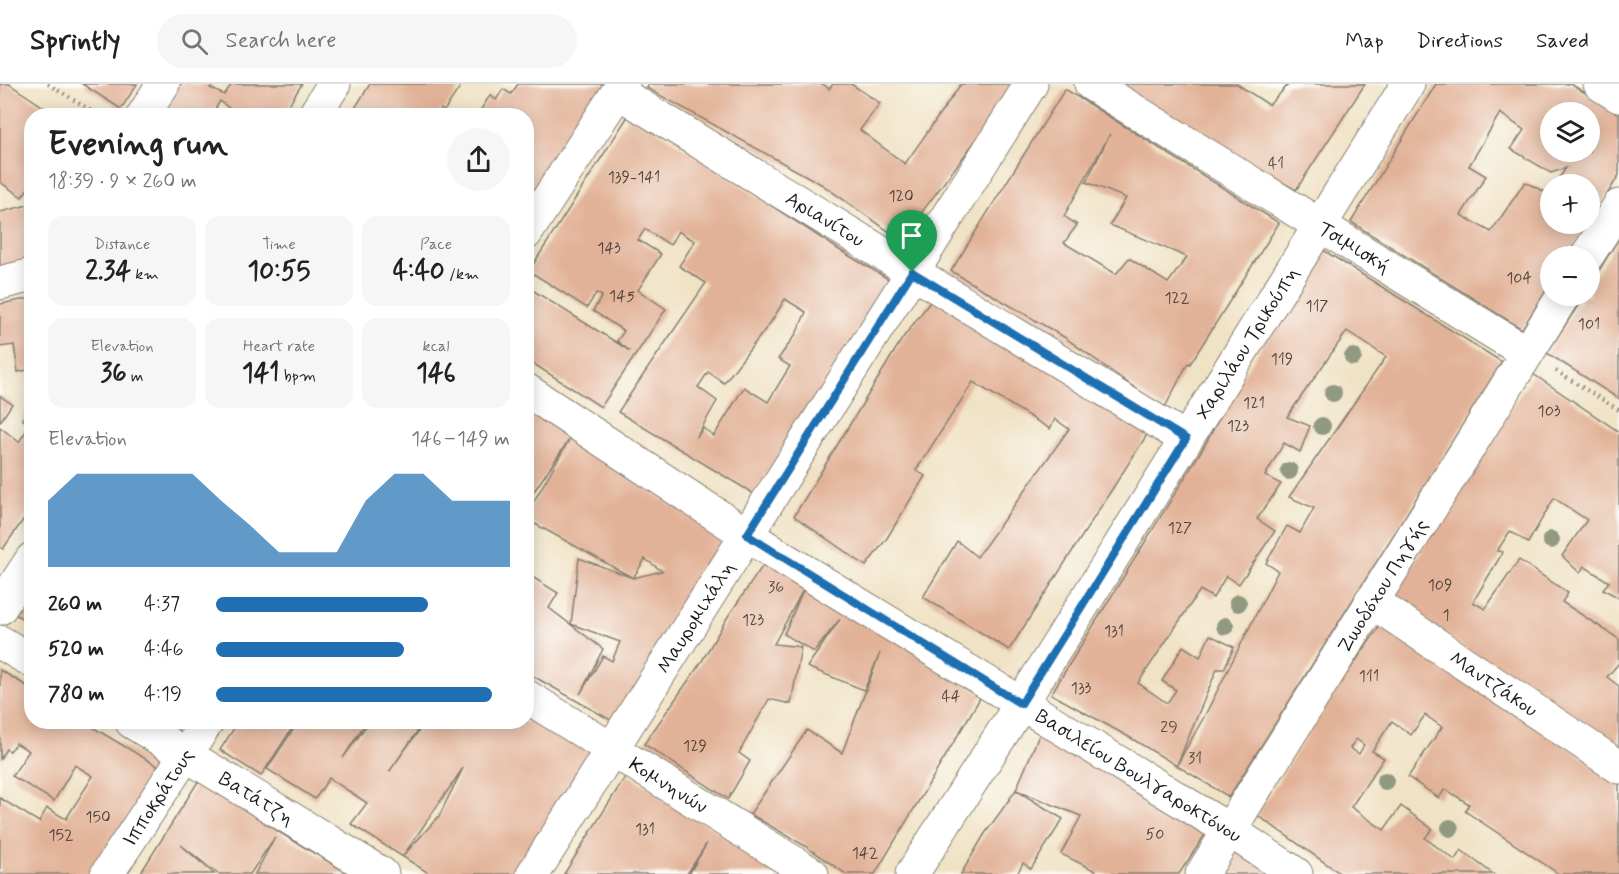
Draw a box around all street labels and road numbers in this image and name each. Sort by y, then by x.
street label: Αριανίτου [780,186,869,254]
street label: Τσιμισκή [1313,216,1395,281]
street label: Χαριλάου Τρικούπη [1190,262,1306,425]
street label: Ζωοδόχου Πηγής [1331,514,1436,659]
street label: Μαυρομιχάλη [651,556,742,679]
street label: Μαντζάκου [1444,645,1543,724]
street label: Βασιλείου Βουλγαροκτόνου [1030,703,1246,850]
street label: Ιπποκράτους [117,744,201,852]
street label: Κομνηνών [623,751,713,821]
street label: Βατάτζη [213,766,299,832]

